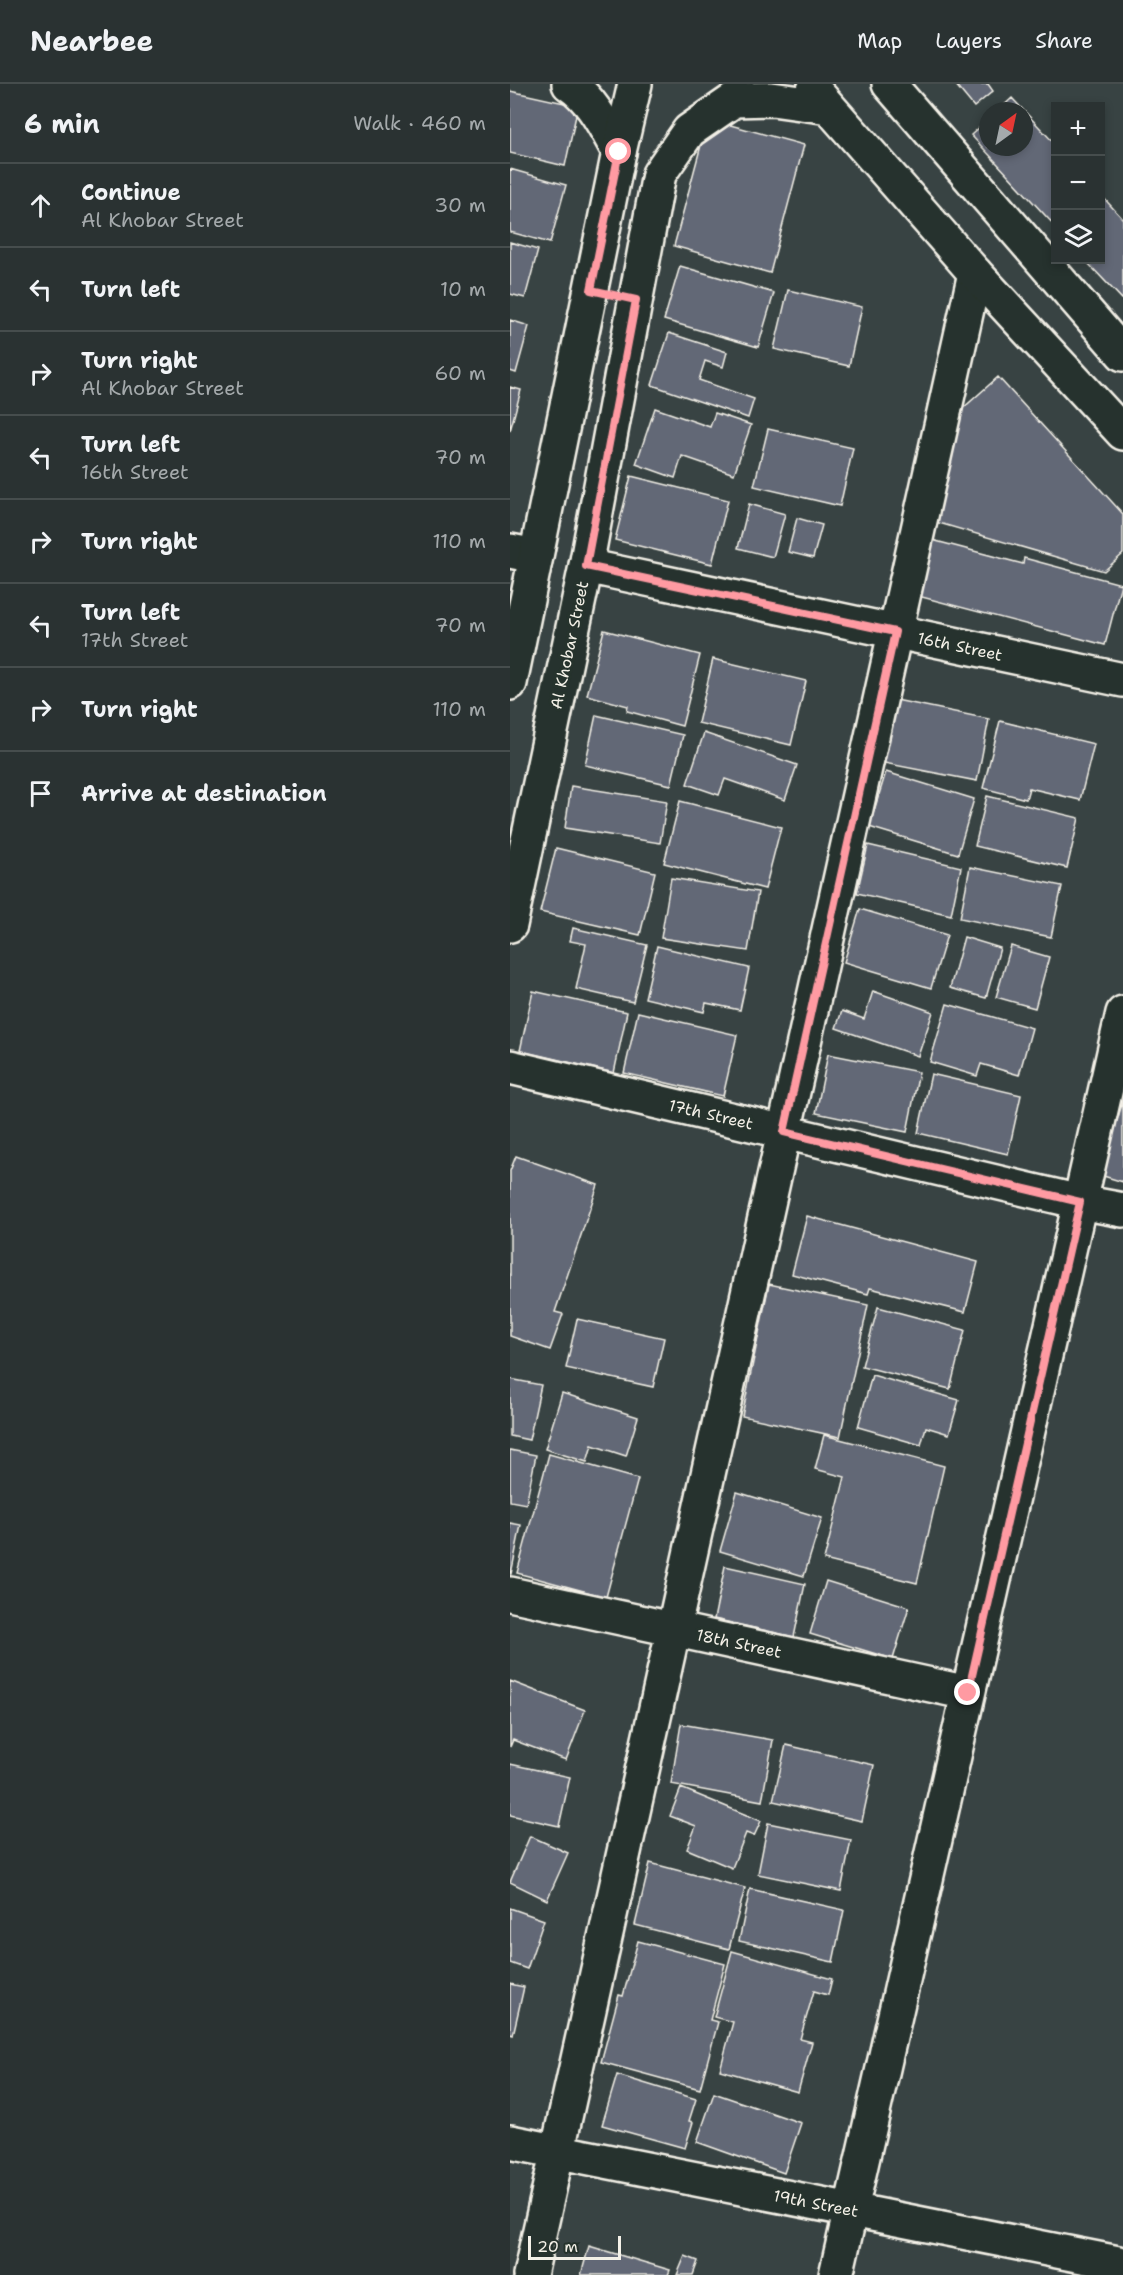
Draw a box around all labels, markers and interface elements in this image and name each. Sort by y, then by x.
text: Nearbee [30,22,153,60]
text: Map [857,27,902,55]
text: Layers [935,27,1002,55]
text: Share [1035,27,1093,55]
north arrow [979,102,1033,156]
map controls [1051,102,1105,264]
button: + [1051,102,1105,156]
text: 6 min [24,106,100,141]
text: Walk · 460 m [353,110,486,136]
route start [605,138,631,164]
button: − [1051,156,1105,210]
text: Continue [81,178,181,207]
icon: ahead [24,189,57,222]
text: 30 m [434,192,486,218]
text: Al Khobar Street [81,207,244,233]
button: layers [1051,210,1105,264]
icon: left [24,273,57,306]
text: Turn left [81,275,180,304]
text: 10 m [440,276,486,302]
text: Turn right [81,346,198,375]
icon: right [24,357,57,390]
text: 60 m [434,360,486,386]
text: Al Khobar Street [81,375,244,401]
text: Turn left [81,430,180,459]
icon: left [24,441,57,474]
text: 70 m [434,444,486,470]
text: 16th Street [81,459,189,485]
icon: right [24,525,57,558]
text: Turn right [81,527,198,556]
text: 110 m [432,528,486,554]
street label: Al Khobar Street [546,579,593,711]
text: Turn left [81,598,180,627]
icon: left [24,609,57,642]
text: 70 m [434,612,486,638]
text: 17th Street [81,627,189,653]
street label: 16th Street [916,627,1004,666]
icon: right [24,693,57,726]
text: Turn right [81,695,198,724]
text: 110 m [432,696,486,722]
icon: arrive [24,777,57,810]
text: Arrive at destination [81,779,327,808]
street label: 17th Street [667,1095,755,1134]
street label: 18th Street [694,1624,783,1663]
route end [954,1679,980,1705]
street label: 19th Street [772,2185,860,2222]
scale bar [528,2233,621,2260]
text: 20 m [537,2236,578,2257]

